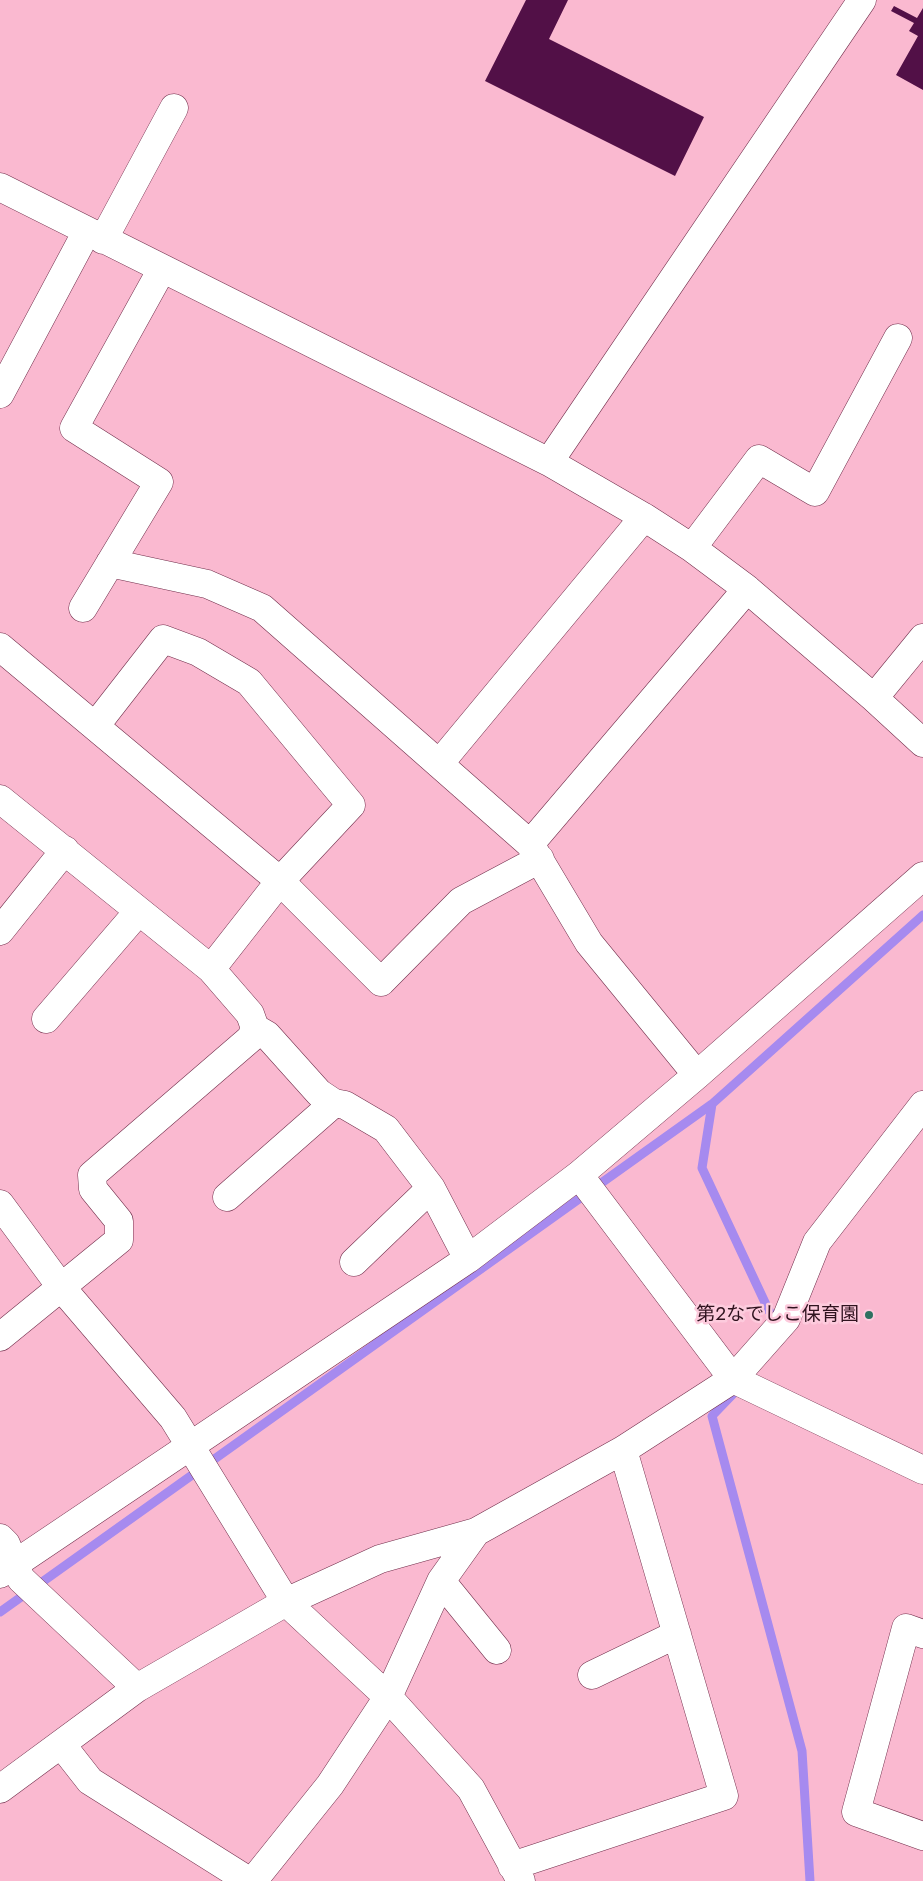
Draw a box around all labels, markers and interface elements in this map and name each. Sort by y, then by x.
place label: 第2なでしこ保育園 [696,1304,859,1326]
marker: 第2なでしこ保育園 [863,1309,875,1321]

